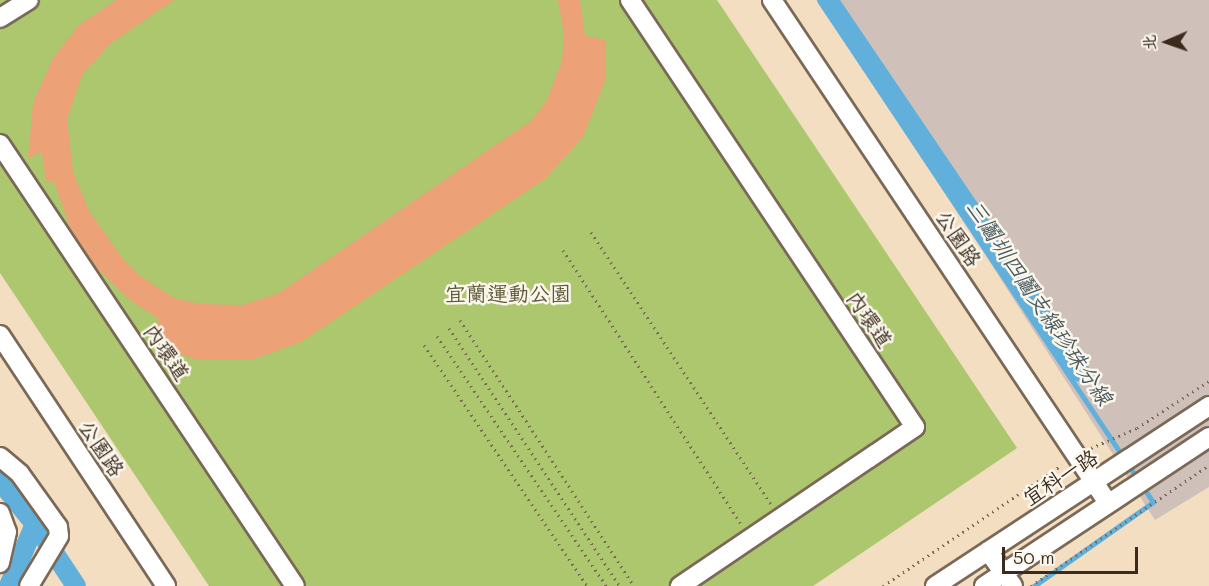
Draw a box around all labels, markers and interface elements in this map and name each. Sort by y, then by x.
north arrow [1137,12,1197,72]
text: 北 [1138,34,1159,51]
water label: 三鬮圳四鬮支線珍珠分線 [961,194,1119,410]
street label: 公園路 [931,205,987,271]
park label: 宜蘭運動公園 [445,280,571,306]
street label: 內環道 [842,286,898,352]
street label: 內環道 [139,319,195,385]
street label: 公園路 [74,415,130,481]
street label: 宜科一路 [1018,444,1102,510]
scale bar [1005,535,1142,573]
text: 50 m [1013,545,1055,569]

